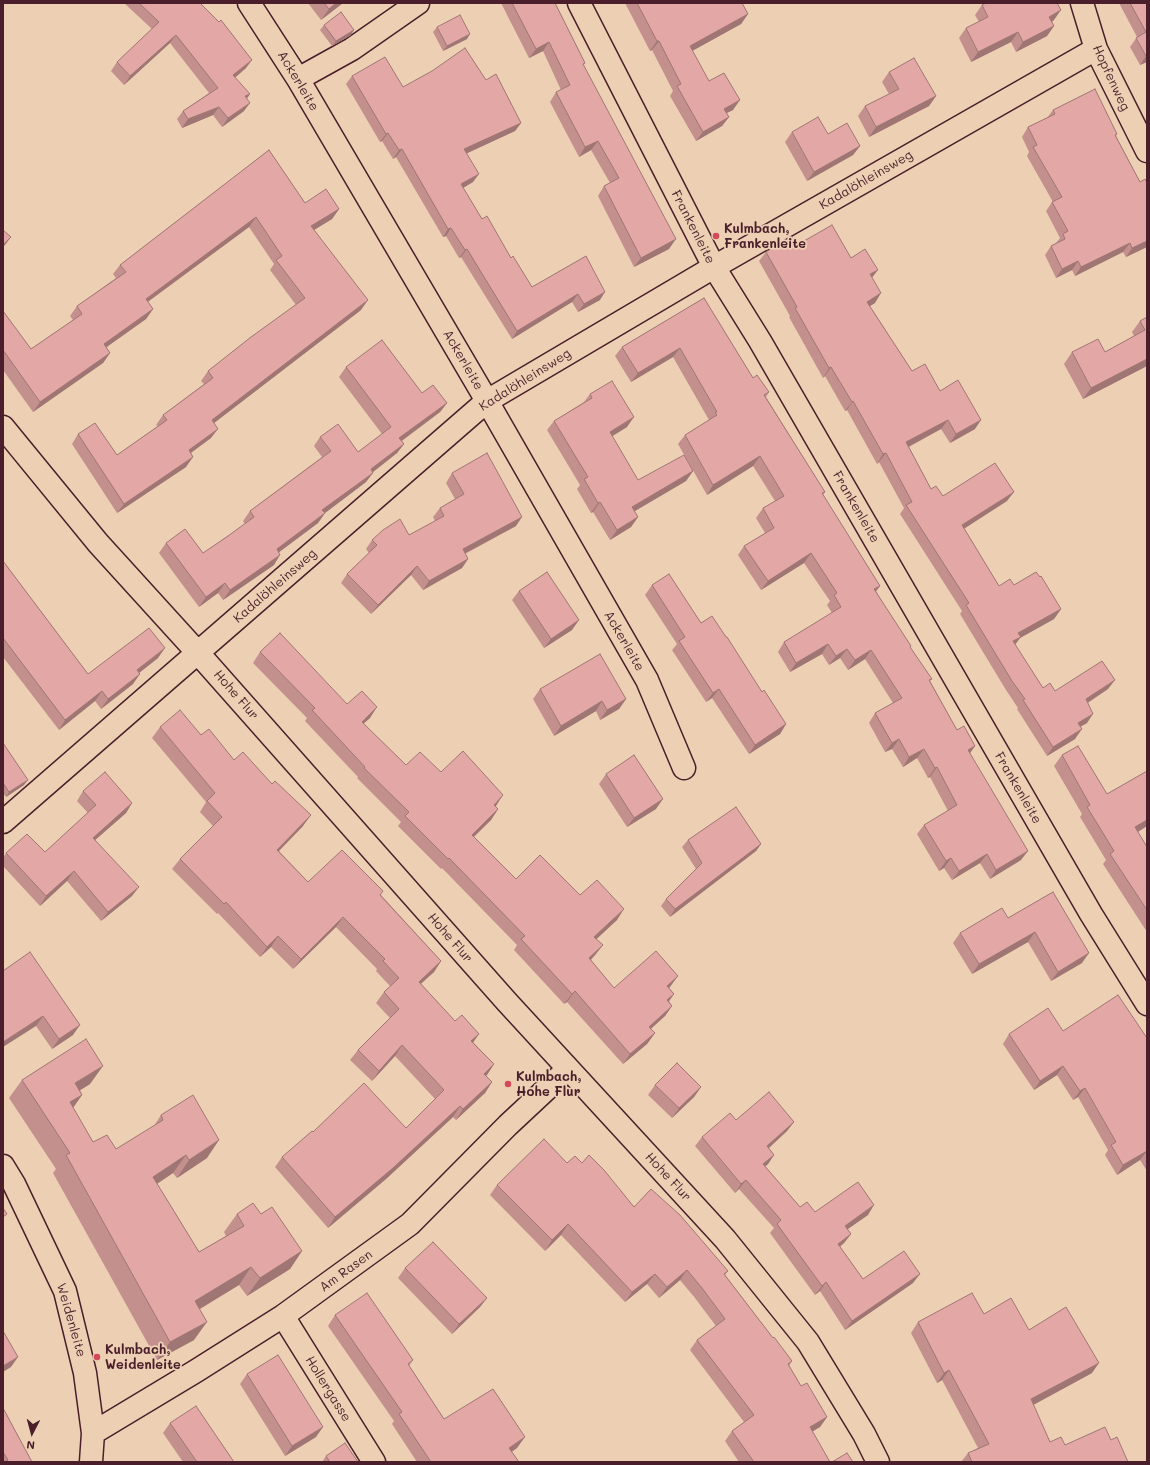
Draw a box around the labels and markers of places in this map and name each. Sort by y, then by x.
place label: Kulmbach, Frankenleite [724,221,806,252]
marker: Kulmbach, Frankenleite [711,231,721,241]
place label: Kulmbach, Hohe Flur [516,1069,581,1100]
marker: Kulmbach, Hohe Flur [503,1079,513,1089]
place label: Kulmbach, Weidenleite [105,1342,181,1373]
marker: Kulmbach, Weidenleite [92,1352,102,1362]

